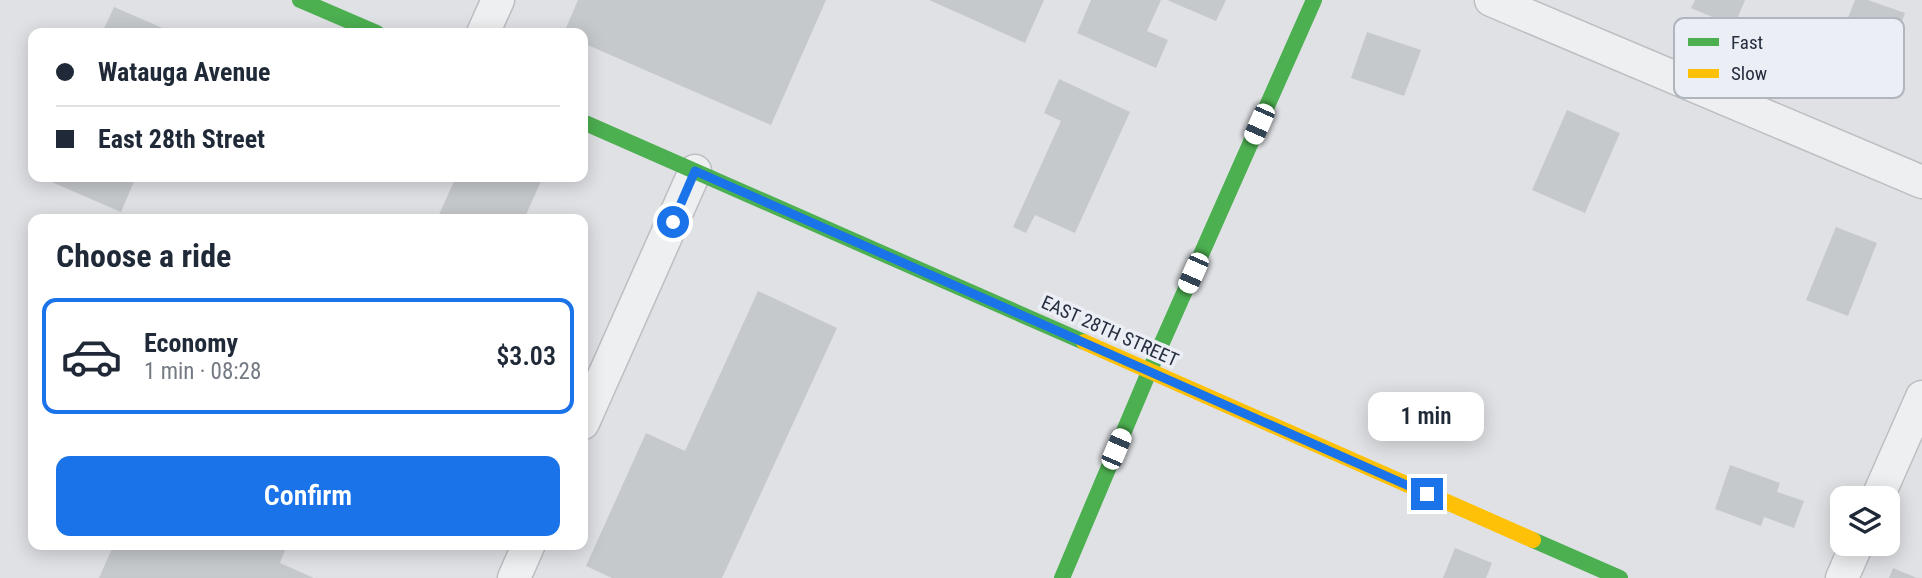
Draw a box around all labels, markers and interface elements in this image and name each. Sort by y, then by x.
legend [1674,18,1904,98]
text: Fast [1731,31,1763,54]
text: Watauga Avenue [98,57,271,87]
text: Slow [1731,62,1767,85]
car [1241,101,1278,147]
text: East 28th Street [98,124,265,154]
route start [657,206,689,238]
text: Choose a ride [56,237,231,275]
car [1175,250,1212,296]
street label: EAST 28TH STREET [1038,290,1182,372]
icon: car [60,325,123,388]
text: Economy [144,328,238,358]
text: $3.03 [496,341,556,371]
text: 1 min · 08:28 [144,358,261,385]
callout: 1 min [1369,392,1485,442]
text: 1 min [1401,403,1451,430]
car [1099,426,1134,472]
button: Confirm [56,456,560,536]
route end [1411,478,1443,510]
map controls [1830,486,1900,556]
button: layers [1830,486,1900,556]

